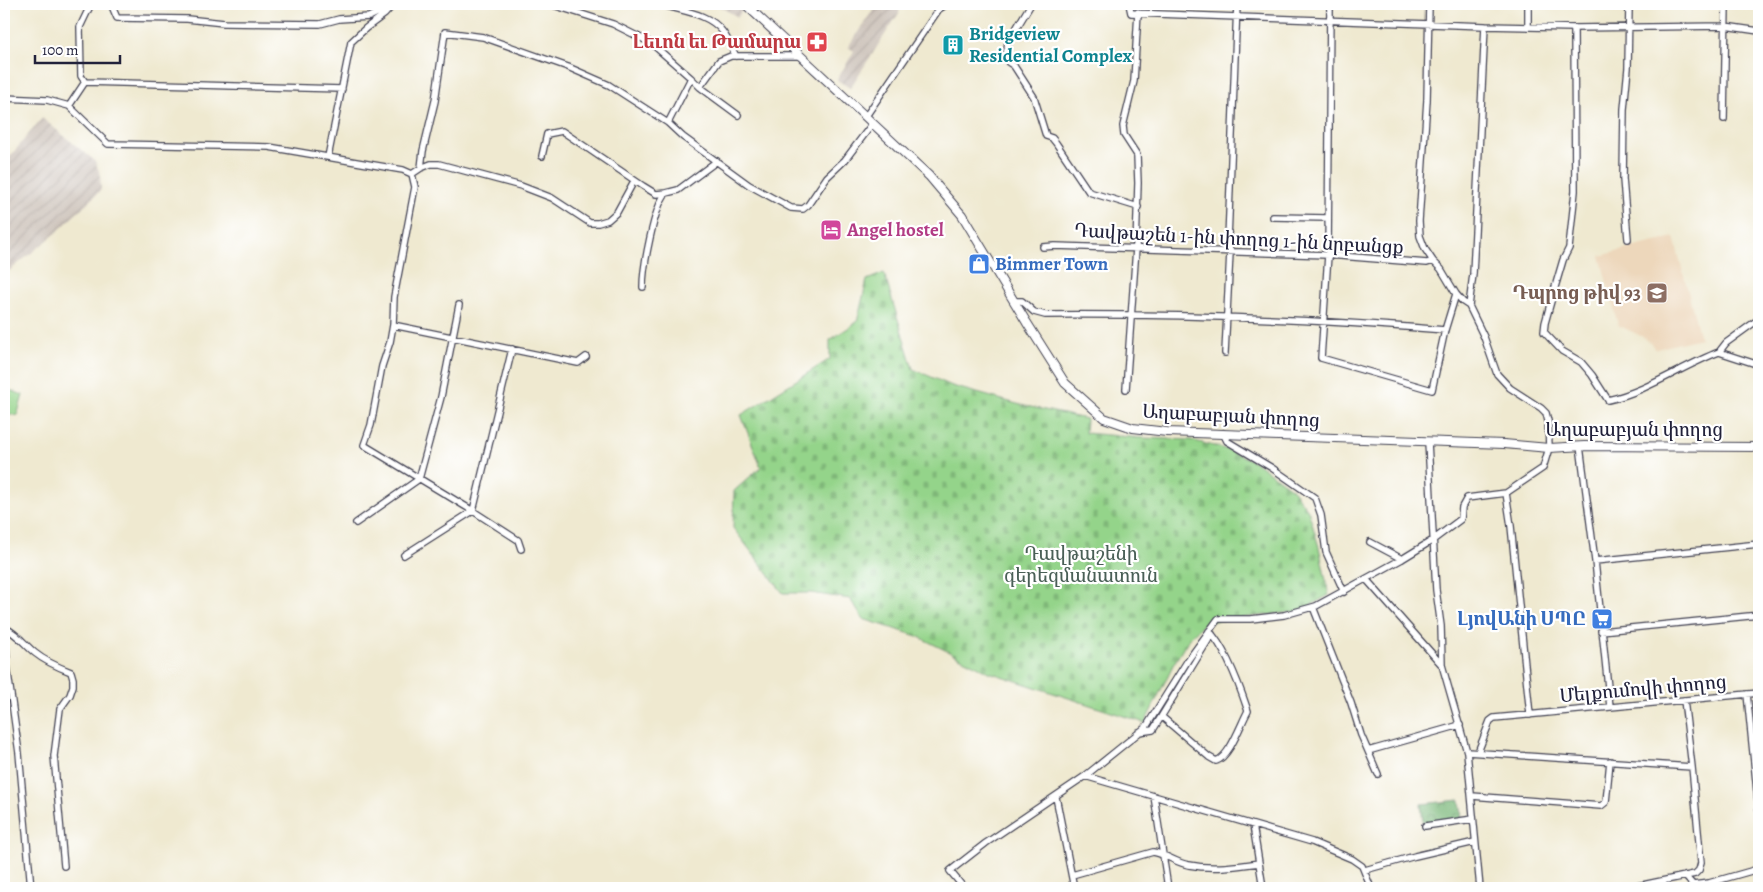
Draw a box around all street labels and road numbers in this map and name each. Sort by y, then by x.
street label: Դավթաշեն 1-ին փողոց 1-ին նրբանցք [1074,217,1404,261]
street label: Աղաբաբյան փողոց [1142,398,1320,434]
street label: Աղաբաբյան փողոց [1545,417,1723,443]
street label: Մելքումովի փողոց [1558,669,1728,709]

